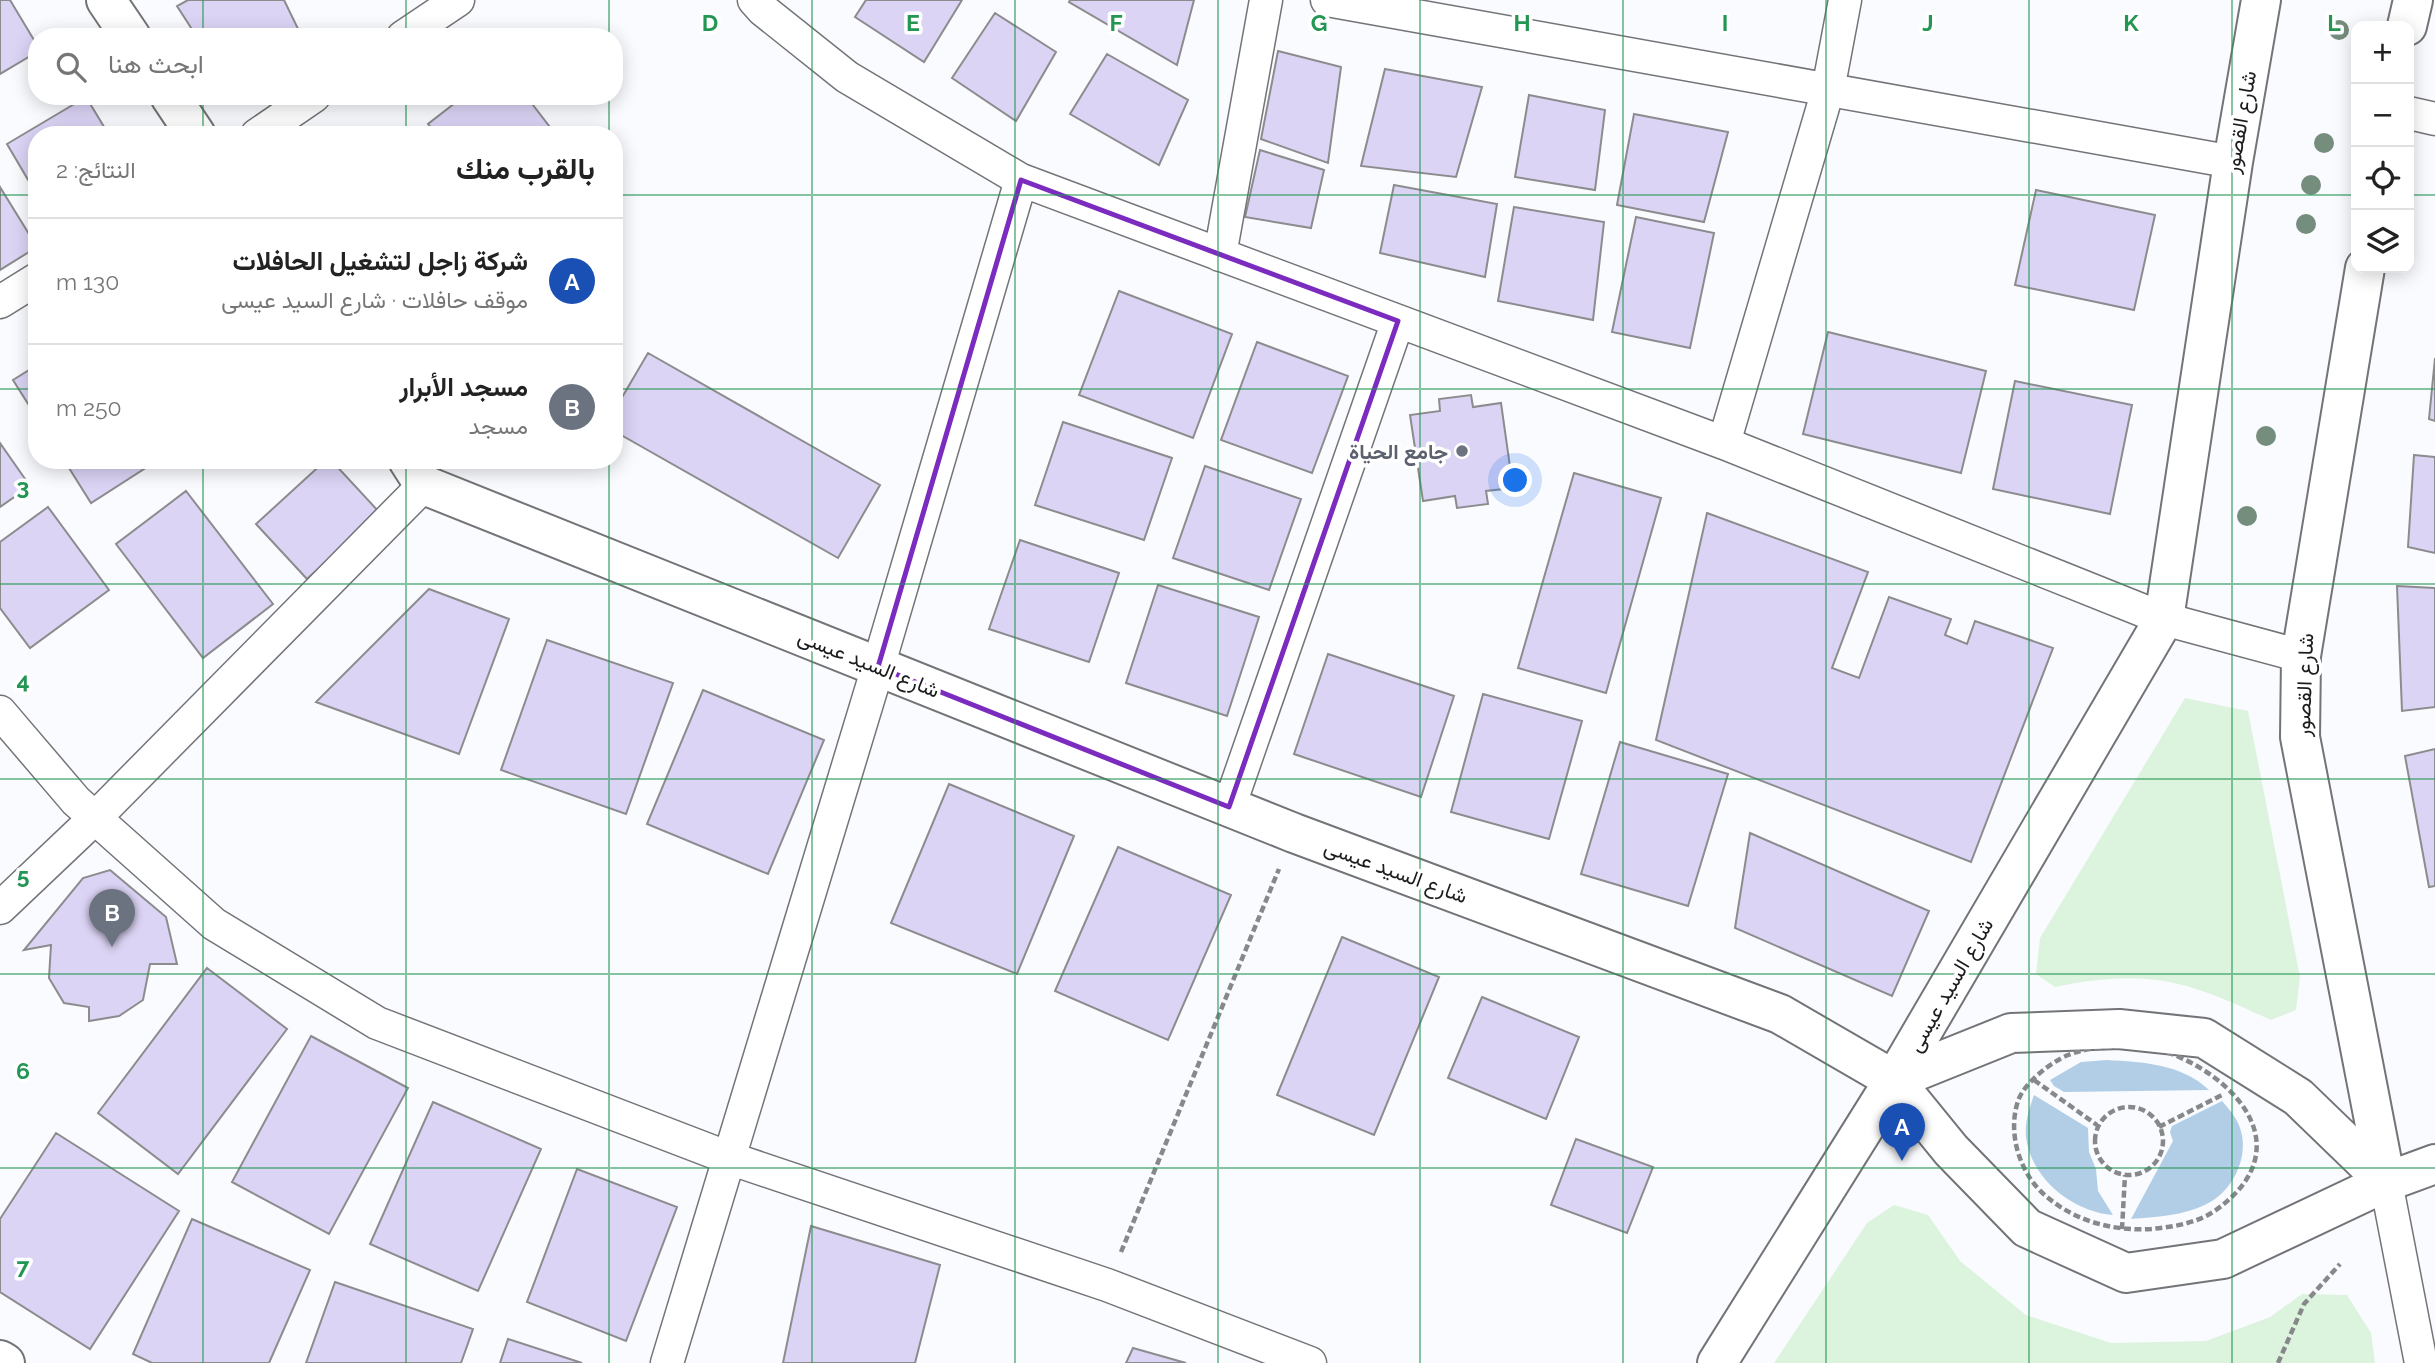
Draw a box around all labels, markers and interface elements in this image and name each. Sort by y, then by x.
text: D [702,9,718,36]
text: E [906,9,920,36]
text: F [1109,9,1123,36]
text: G [1311,9,1327,36]
text: H [1513,9,1531,36]
text: I [1722,9,1728,36]
text: J [1922,9,1934,36]
text: K [2123,9,2139,36]
text: L [2327,9,2341,36]
map controls [2351,21,2414,273]
button: + [2351,21,2414,84]
search box [28,28,623,105]
icon: search [52,48,90,86]
text: ابحث هنا [108,49,204,79]
street label: شارع القصور [2219,69,2263,176]
button: − [2351,84,2414,147]
button: locate [2351,147,2414,210]
text: بالقرب منك [456,151,595,186]
text: النتائج: 2 [56,156,136,183]
button: layers [2351,210,2414,273]
text: شركة زاجل لتشغيل الحافلات [233,246,528,276]
text: 130 m [56,268,119,295]
text: A [564,268,580,295]
text: موقف حافلات · شارع السيد عيسى [221,286,528,313]
text: مسجد الأبرار [399,372,528,402]
text: 250 m [56,394,122,421]
text: B [564,394,580,421]
text: مسجد [468,412,528,439]
place label: جامع الحياة [1349,439,1448,466]
marker: جامع الحياة [1454,443,1470,459]
your location [1498,463,1532,497]
text: 3 [17,473,29,500]
street label: شارع السيد عيسى [794,623,943,705]
street label: شارع القصور [2290,633,2320,738]
text: 4 [16,667,30,694]
street label: شارع السيد عيسى [1320,834,1471,910]
text: 5 [17,862,30,889]
pin: B [89,889,135,947]
street label: شارع السيد عيسى [1902,914,2000,1057]
text: 6 [16,1057,30,1084]
pin: A [1879,1103,1925,1161]
text: 7 [17,1252,30,1279]

